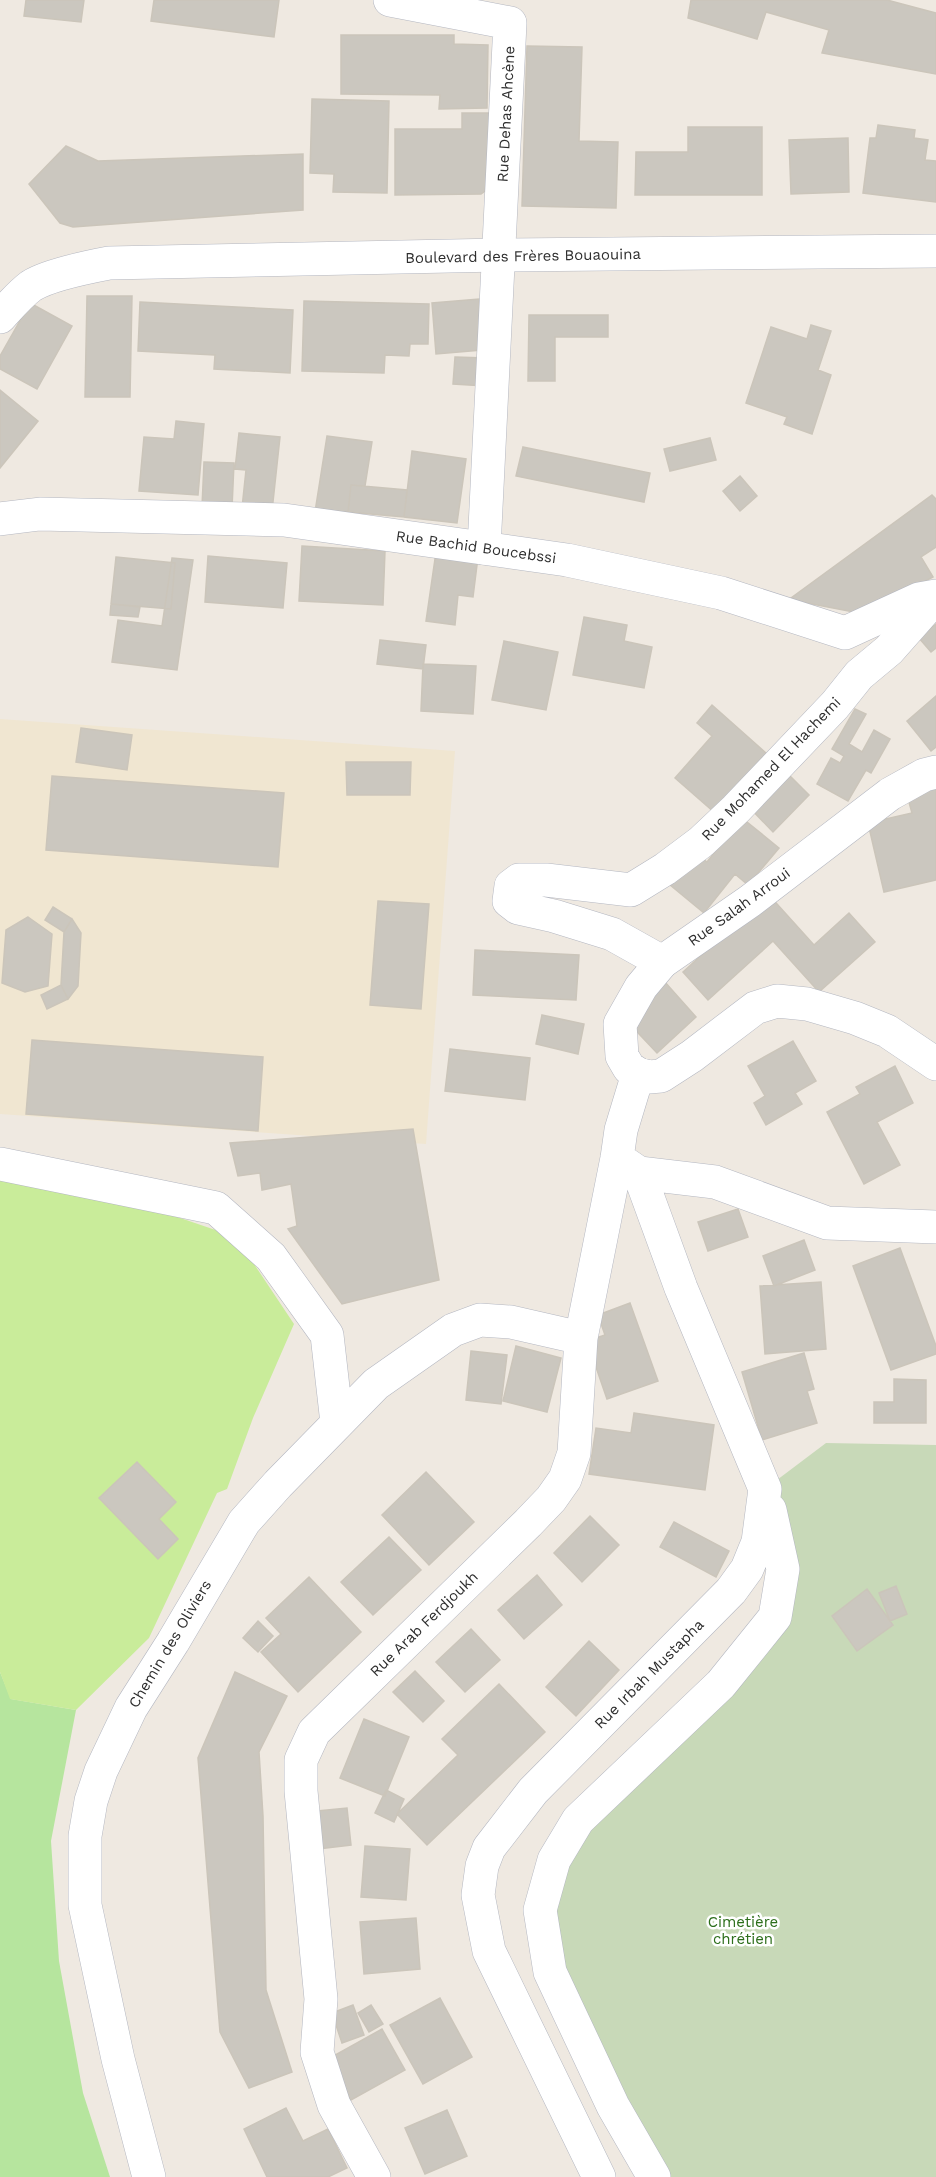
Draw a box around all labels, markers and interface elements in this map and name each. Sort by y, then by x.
street label: Rue Dehas Ahcène [493,45,519,183]
street label: Boulevard des Frères Bouaouina [405,245,642,267]
street label: Rue Bachid Boucebssi [395,527,557,567]
street label: Rue Mohamed El Hachemi [698,693,844,845]
street label: Rue Salah Arroui [684,864,794,950]
street label: Rue Arab Ferdjoukh [366,1568,482,1680]
street label: Chemin des Oliviers [125,1577,215,1711]
street label: Rue Irbah Mustapha [591,1615,708,1732]
park label: Cimetière chrétien [708,1913,778,1948]

